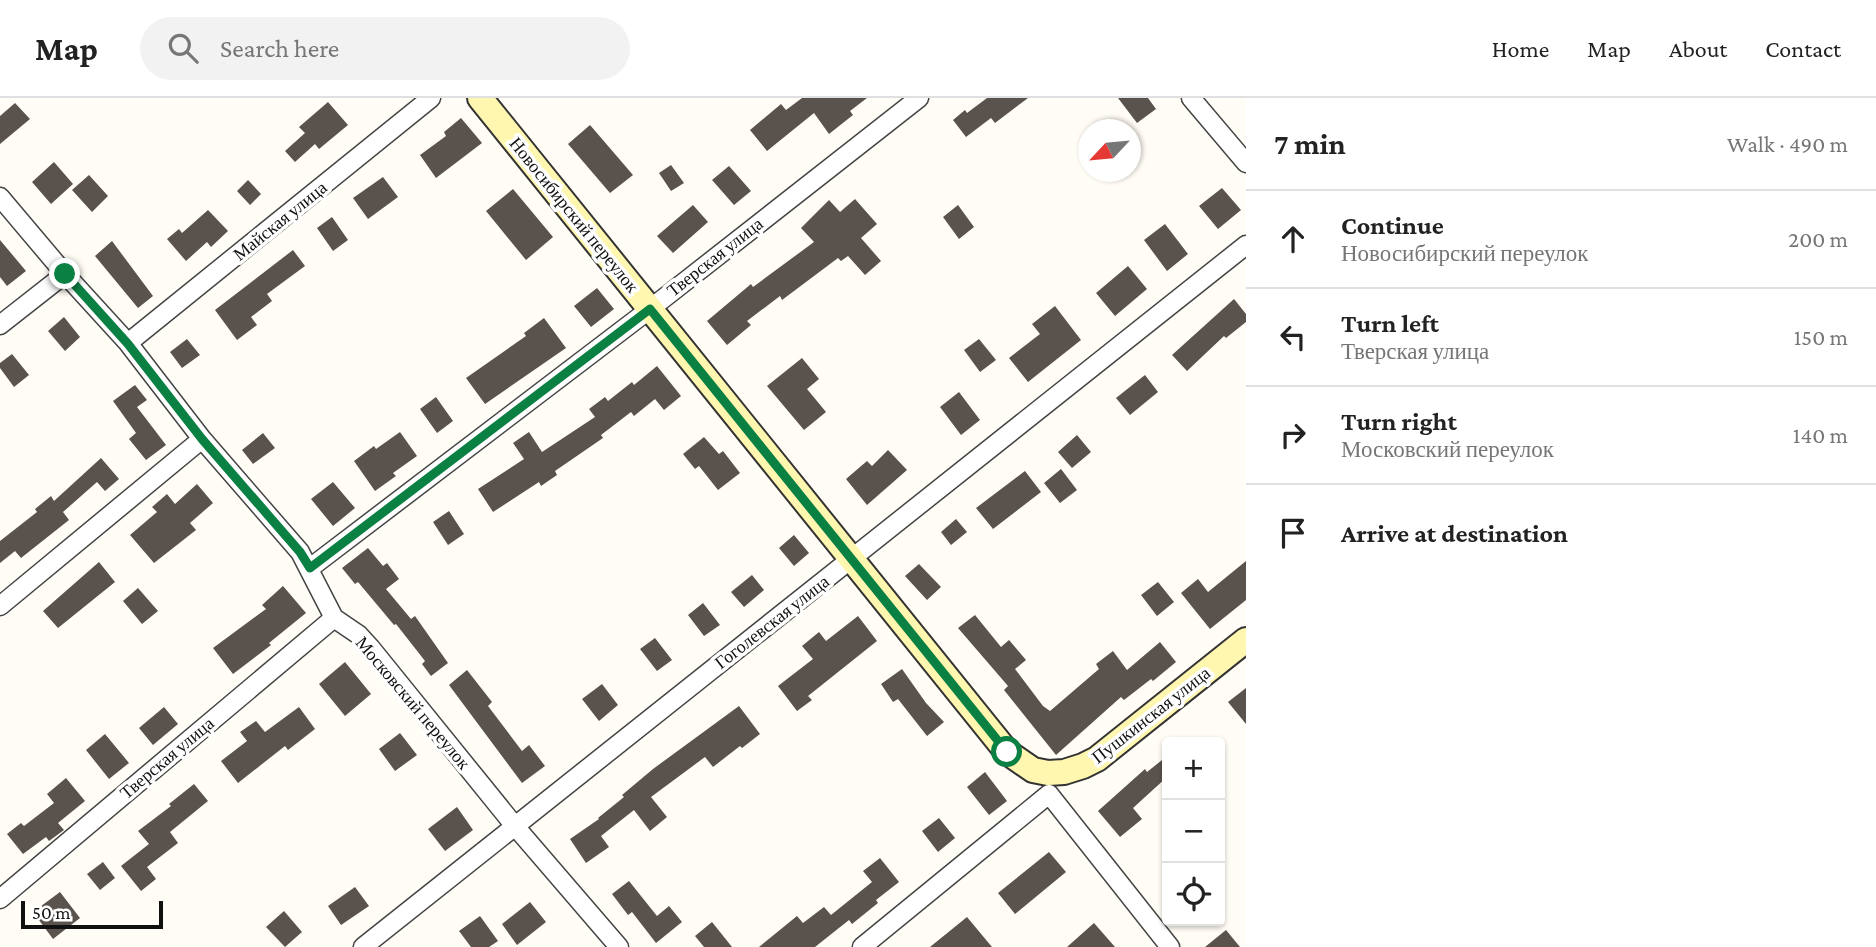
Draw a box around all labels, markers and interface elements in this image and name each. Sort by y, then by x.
search box [140,17,630,80]
icon: search [164,29,202,67]
text: Map [35,30,98,67]
text: Search here [220,34,339,63]
text: Home [1492,35,1549,62]
text: Map [1587,35,1631,62]
text: About [1669,35,1727,62]
text: Contact [1765,35,1841,62]
north arrow [1078,119,1141,182]
text: 7 min [1274,127,1346,160]
text: Walk · 490 m [1727,131,1848,157]
street label: Новосибирский переулок [505,133,643,297]
street label: Майская улица [229,177,331,265]
text: Continue [1341,211,1444,240]
street label: Тверская улица [663,213,767,301]
icon: ahead [1274,220,1312,258]
text: 200 m [1788,226,1848,252]
text: Новосибирский переулок [1341,240,1589,266]
route end [49,258,80,289]
text: Turn left [1341,309,1439,338]
icon: left [1274,318,1312,356]
text: 150 m [1794,324,1848,350]
text: Тверская улица [1341,338,1489,364]
text: Turn right [1341,407,1457,436]
icon: right [1274,416,1312,454]
text: 140 m [1793,422,1848,448]
text: Московский переулок [1341,436,1554,462]
icon: arrive [1274,514,1312,552]
text: Arrive at destination [1341,519,1568,548]
street label: Гоголевская улица [711,571,833,673]
street label: Московский переулок [352,633,474,773]
street label: Пушкинская улица [1088,663,1214,767]
street label: Тверская улица [116,713,218,803]
route start [991,736,1022,767]
map controls [1162,737,1225,926]
button: + [1162,737,1225,800]
button: − [1162,800,1225,863]
button: locate [1162,863,1225,926]
scale bar [21,898,163,930]
text: 50 m [32,902,71,923]

